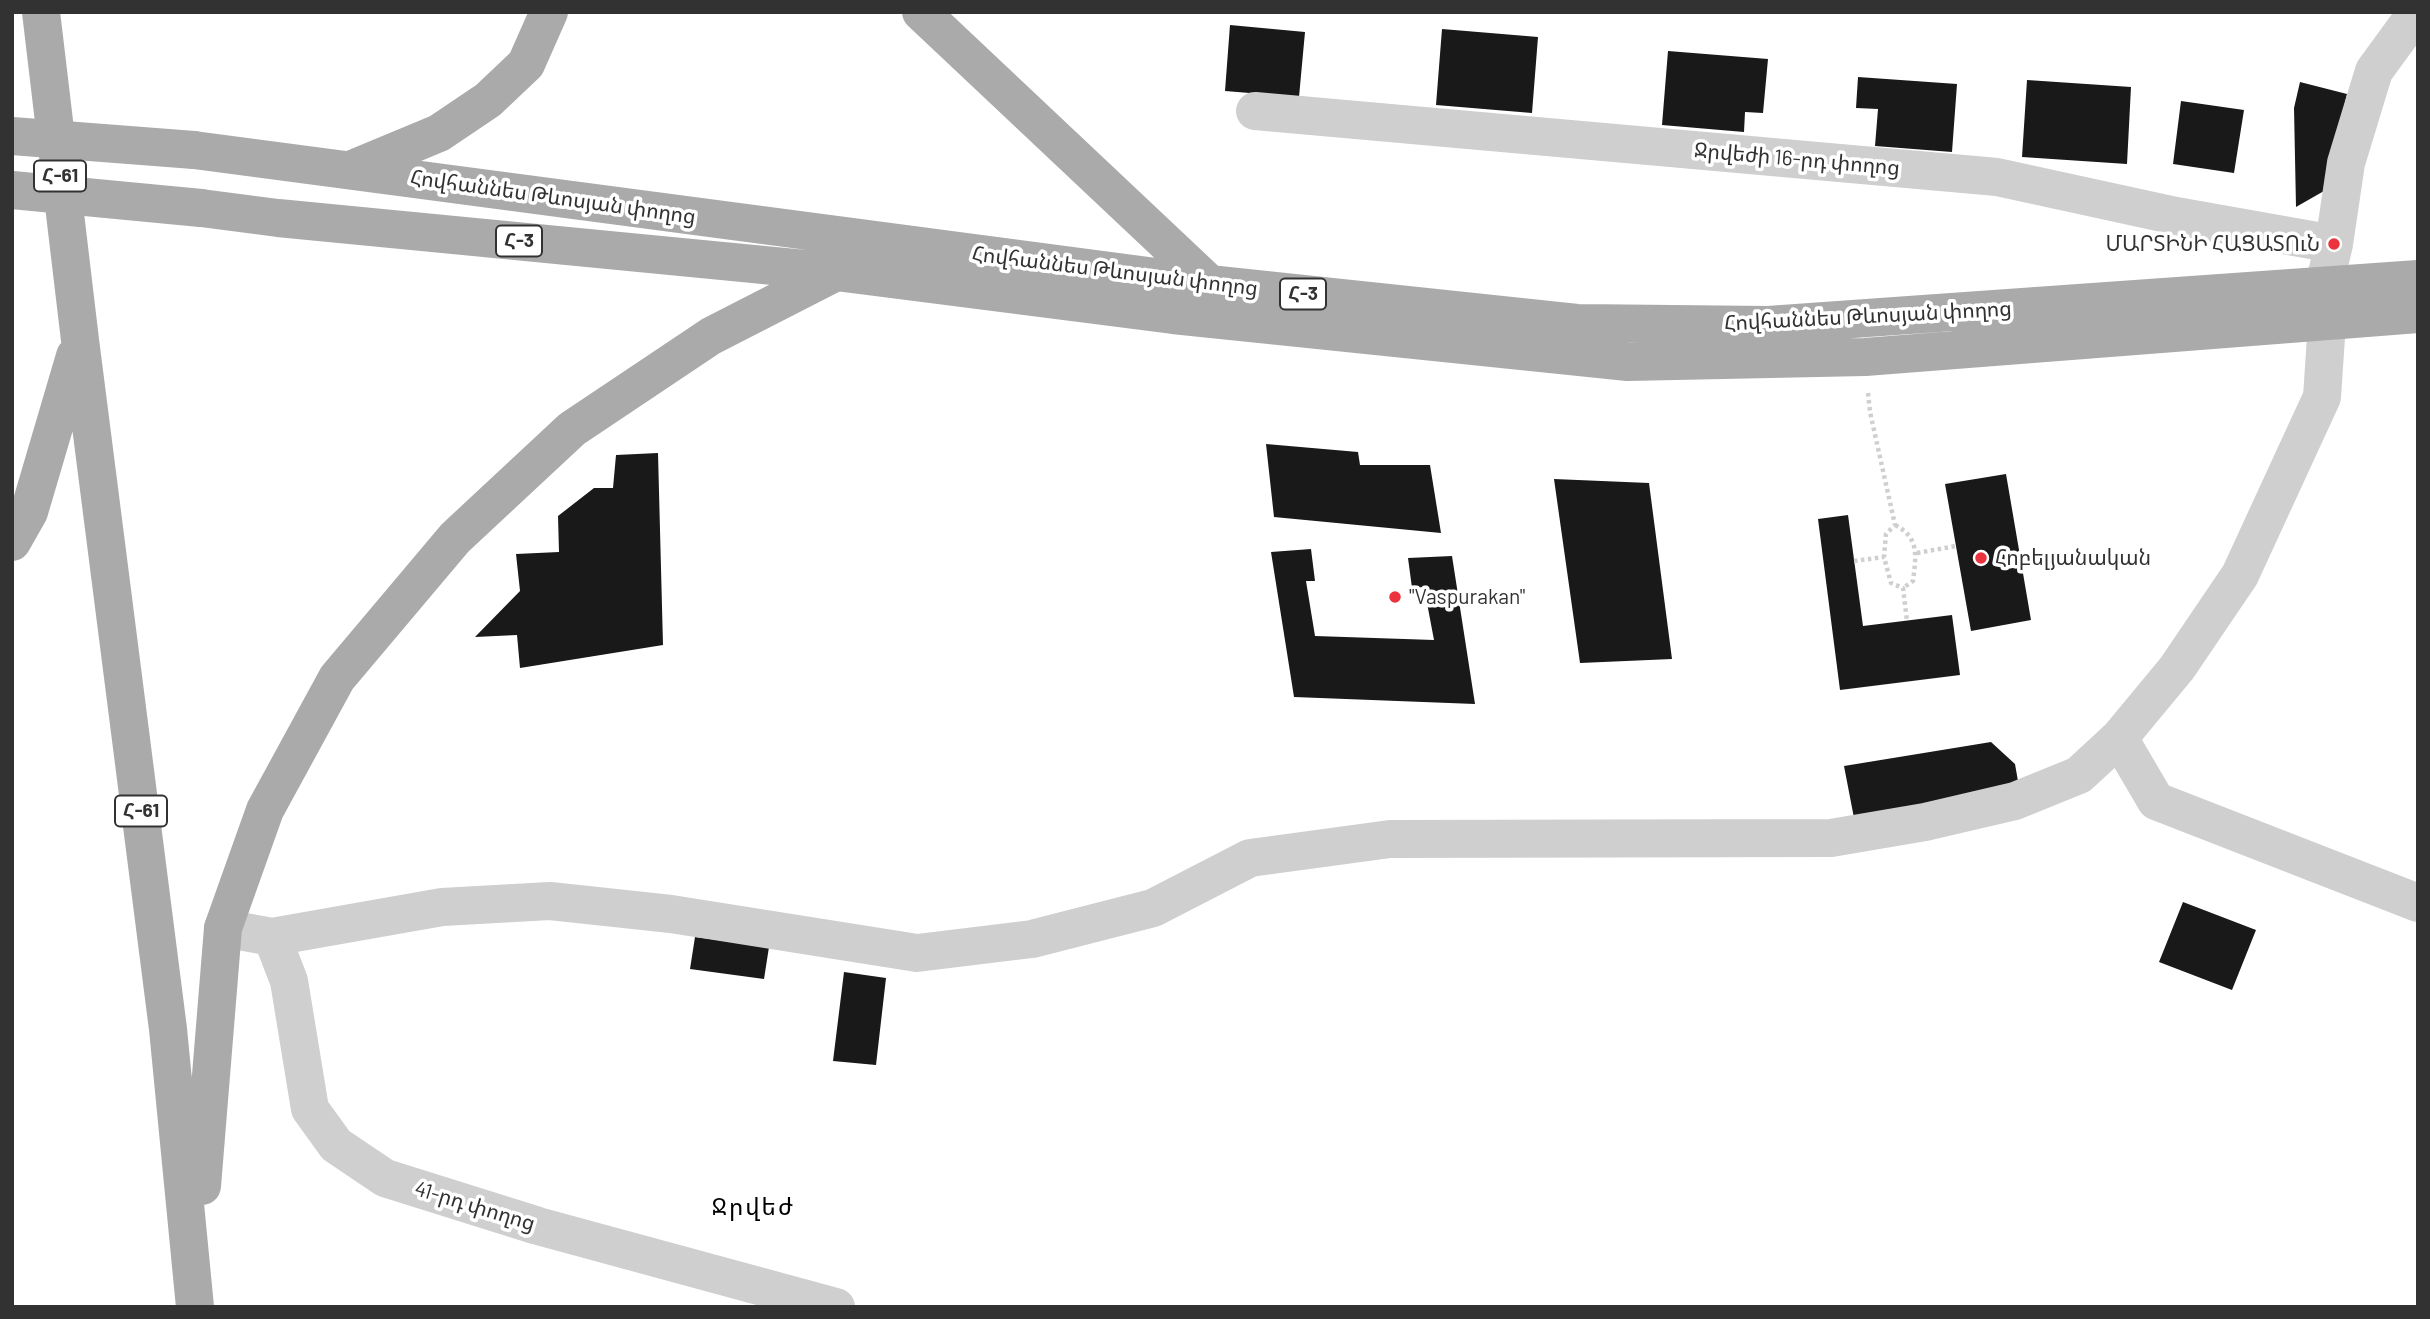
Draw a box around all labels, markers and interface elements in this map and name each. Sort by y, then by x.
street label: Ջրվեժի 16-րդ փողոց [1693,137,1901,181]
road number: Հ-61 [34,160,86,192]
street label: Հովհաննես Թևոսյան փողոց [409,164,697,230]
road number: Հ-3 [496,226,542,256]
place label: ՄԱՐՏԻՆԻ ՀԱՑԱՏՈւՆ [2105,231,2320,257]
marker: ՄԱՐՏԻՆԻ ՀԱՑԱՏՈւՆ [2326,236,2342,252]
street label: Հովհաննես Թևոսյան փողոց [971,241,1259,301]
road number: Հ-3 [1280,278,1326,310]
street label: Հովհաննես Թևոսյան փողոց [1724,296,2012,336]
place label: Հոբելյանական [1995,545,2151,571]
marker: Հոբելյանական [1973,550,1989,566]
place label: "Vaspurakan" [1409,584,1525,610]
marker: "Vaspurakan" [1387,589,1403,605]
road number: Հ-61 [115,796,167,826]
street label: 41-րդ փողոց [412,1176,538,1236]
district label: Ջրվեժ [712,1193,794,1221]

